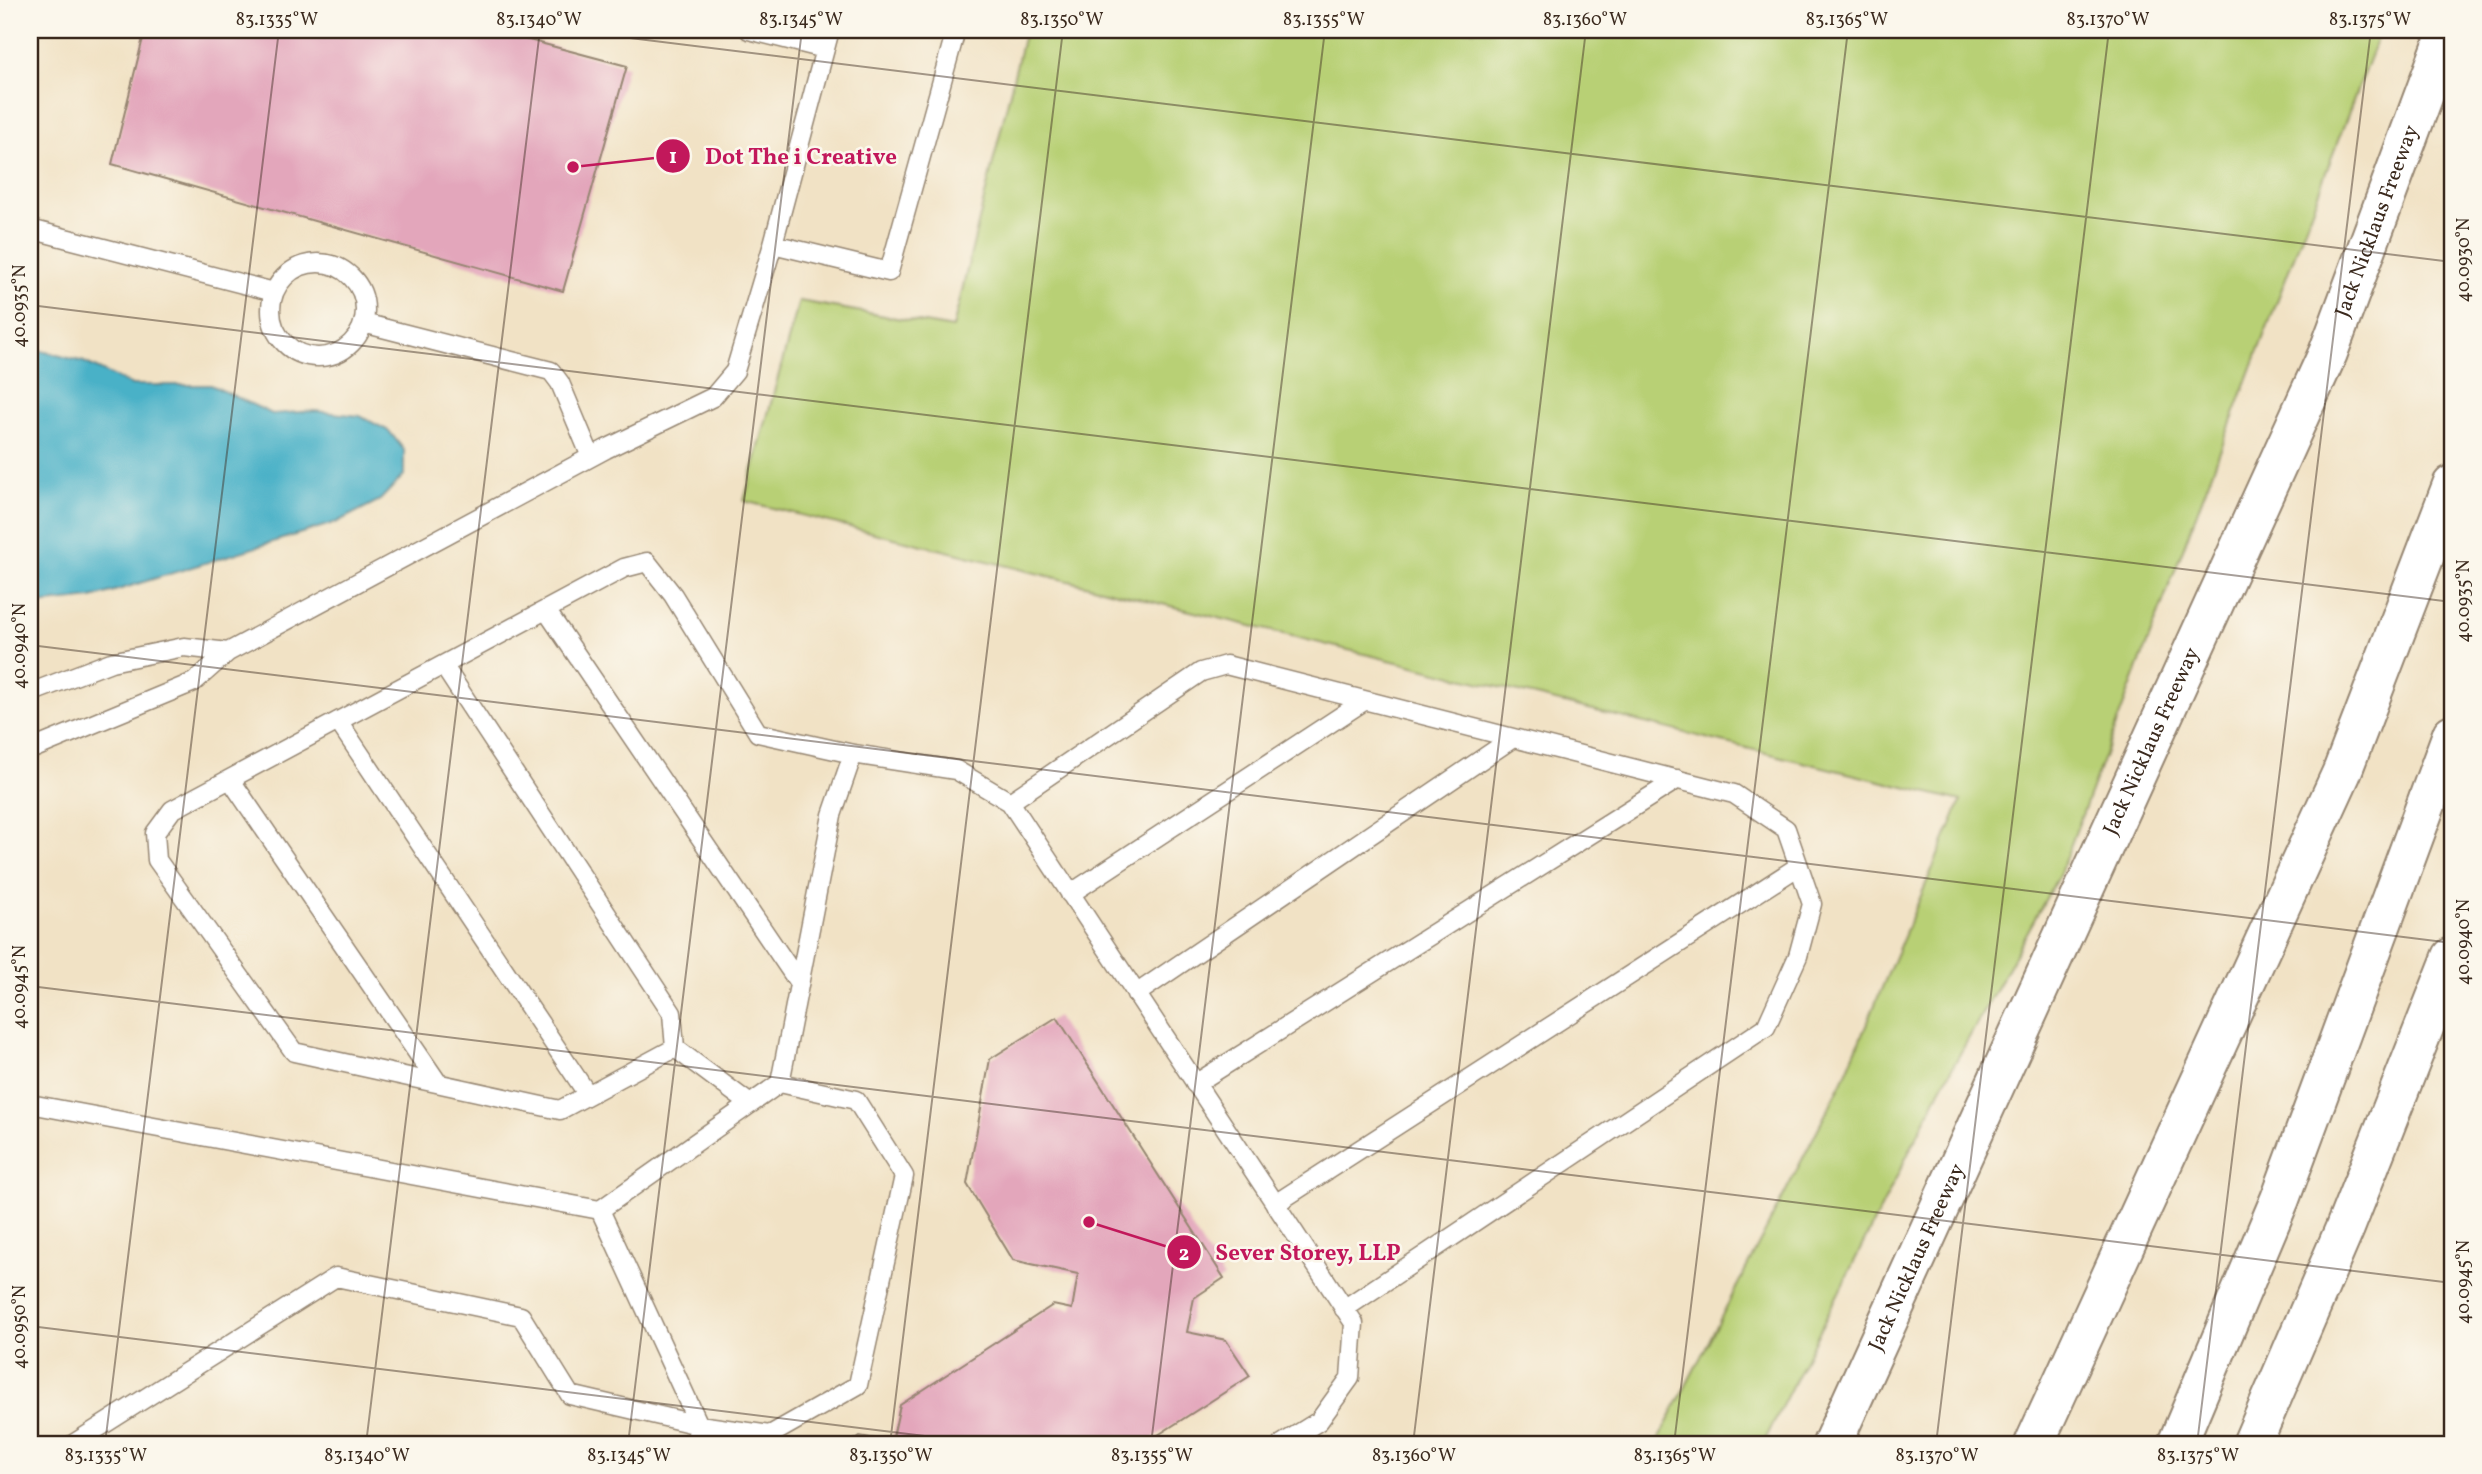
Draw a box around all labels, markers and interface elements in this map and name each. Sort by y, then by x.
text: 83.1335°W [236,8,318,33]
text: 83.1340°W [496,8,582,33]
text: 83.1345°W [759,8,843,33]
text: 83.1350°W [1020,8,1104,33]
text: 83.1355°W [1283,8,1365,33]
text: 83.1360°W [1543,8,1627,33]
text: 83.1365°W [1806,8,1888,33]
text: 83.1370°W [2067,8,2150,33]
text: 83.1375°W [2329,8,2411,33]
street label: Jack Nicklaus Freeway [2328,120,2426,322]
callout: Dot The i Creative [656,134,911,178]
text: Dot The i Creative [705,142,897,174]
text: 1 [669,143,677,172]
text: 40.0930°N [2452,218,2477,302]
text: 40.0935°N [8,264,33,348]
text: 40.0935°N [2452,559,2477,643]
text: 40.0940°N [8,603,33,689]
street label: Jack Nicklaus Freeway [2096,642,2207,840]
text: 40.0940°N [2452,899,2477,985]
text: 40.0945°N [8,945,33,1029]
street label: Jack Nicklaus Freeway [1862,1158,1972,1356]
callout: Sever Storey, LLP [1166,1230,1415,1274]
text: Sever Storey, LLP [1215,1238,1401,1270]
text: 2 [1179,1240,1189,1269]
text: 40.0945°N [2452,1240,2477,1324]
text: 40.0950°N [8,1285,33,1369]
text: 83.1335°W [65,1444,147,1469]
text: 83.1340°W [324,1444,410,1469]
text: 83.1345°W [587,1444,671,1469]
text: 83.1350°W [849,1444,933,1469]
text: 83.1355°W [1111,1444,1193,1469]
text: 83.1360°W [1372,1444,1456,1469]
text: 83.1365°W [1634,1444,1716,1469]
text: 83.1370°W [1896,1444,1979,1469]
text: 83.1375°W [2157,1444,2239,1469]

